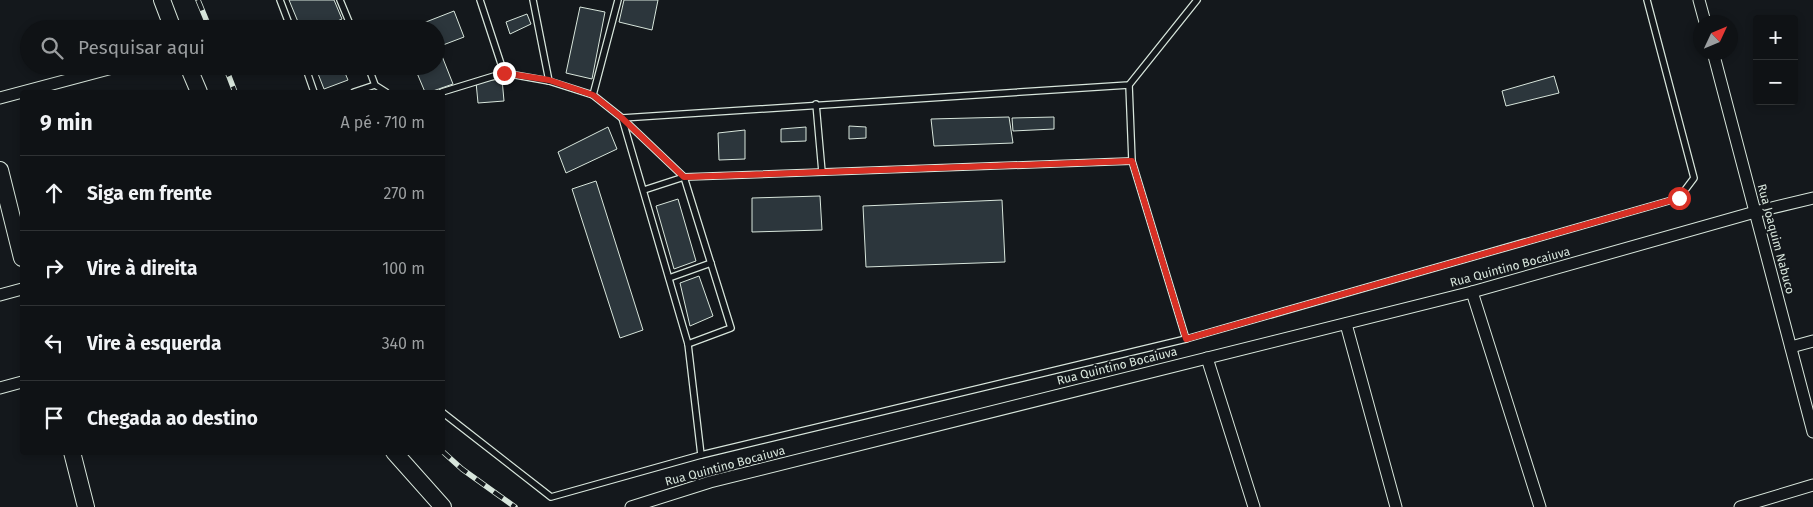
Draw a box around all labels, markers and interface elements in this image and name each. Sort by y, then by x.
north arrow [1693,15,1738,60]
map controls [1753,15,1798,105]
button: + [1753,15,1798,60]
search box [20,20,445,75]
icon: search [38,34,66,62]
text: Pesquisar aqui [78,36,205,59]
button: − [1753,60,1798,105]
route end [493,62,516,85]
text: 9 min [40,110,93,136]
text: A pé · 710 m [340,113,425,132]
icon: ahead [40,179,68,207]
text: Siga em frente [87,182,212,205]
street label: Rua Joaquim Nabuco [1755,182,1797,296]
text: 270 m [383,184,425,203]
route start [1668,187,1691,210]
street label: Rua Quintino Bocaiuva [1448,244,1572,290]
icon: right [40,254,68,282]
text: Vire à direita [87,257,197,280]
text: 100 m [382,259,425,278]
icon: left [40,329,68,357]
text: Vire à esquerda [87,332,221,355]
text: 340 m [382,334,425,353]
street label: Rua Quintino Bocaiuva [1055,344,1179,388]
icon: arrive [40,404,68,432]
text: Chegada ao destino [87,407,258,430]
street label: Rua Quintino Bocaiuva [663,443,787,489]

